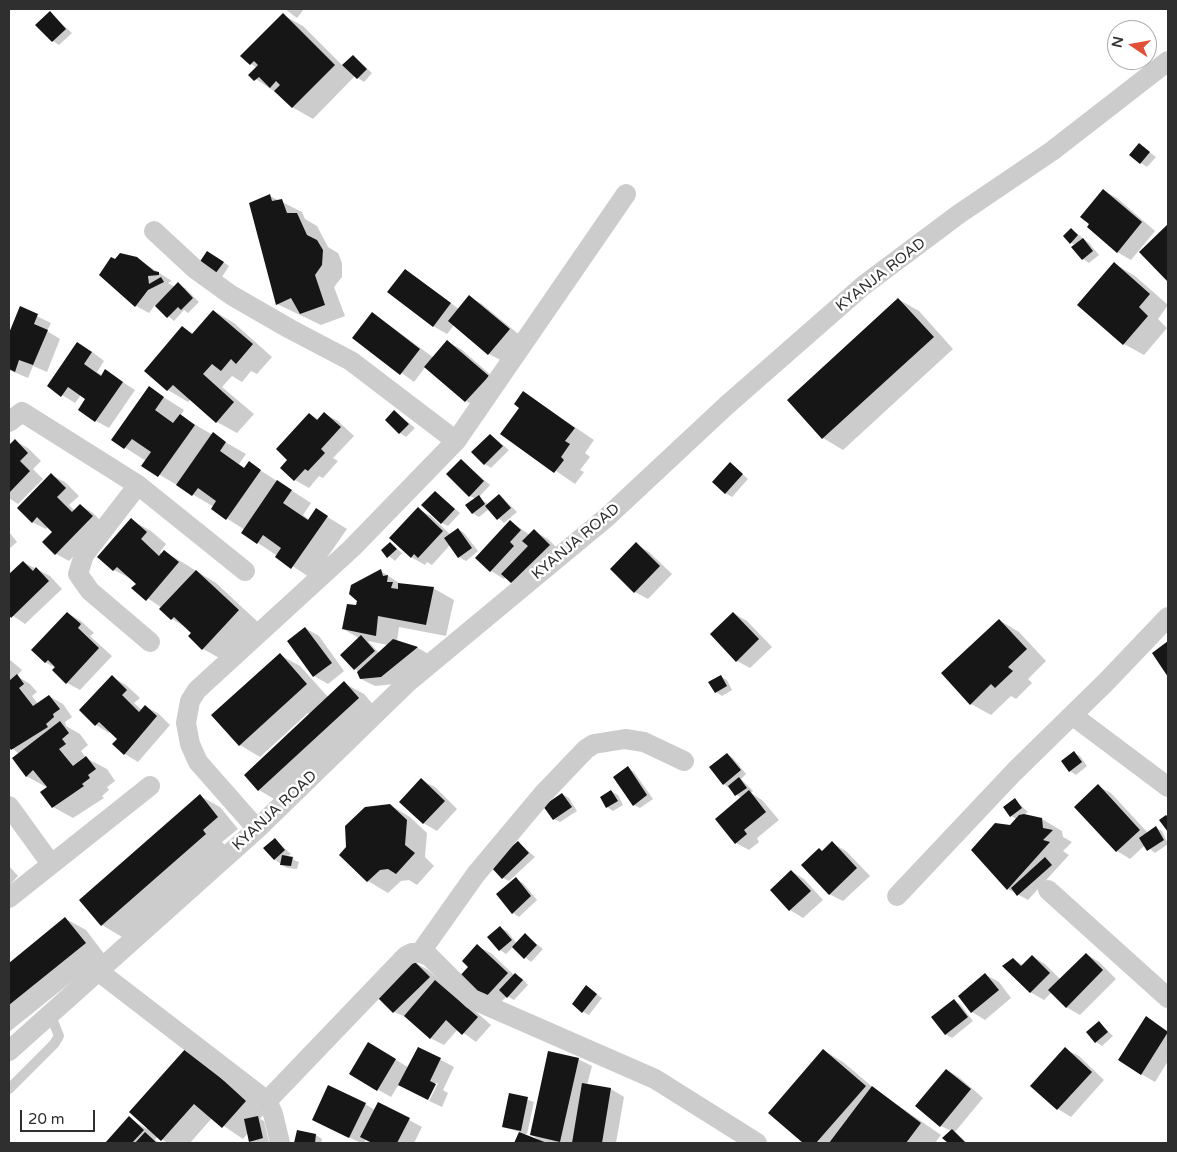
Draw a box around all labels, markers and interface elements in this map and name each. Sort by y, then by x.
north arrow [1107,20,1157,70]
text: N [1108,35,1127,49]
street label: KYANJA ROAD [832,234,930,316]
street label: KYANJA ROAD [528,500,624,584]
street label: KYANJA ROAD [229,767,321,855]
scale bar [22,1100,98,1132]
text: 20 m [28,1110,65,1128]

